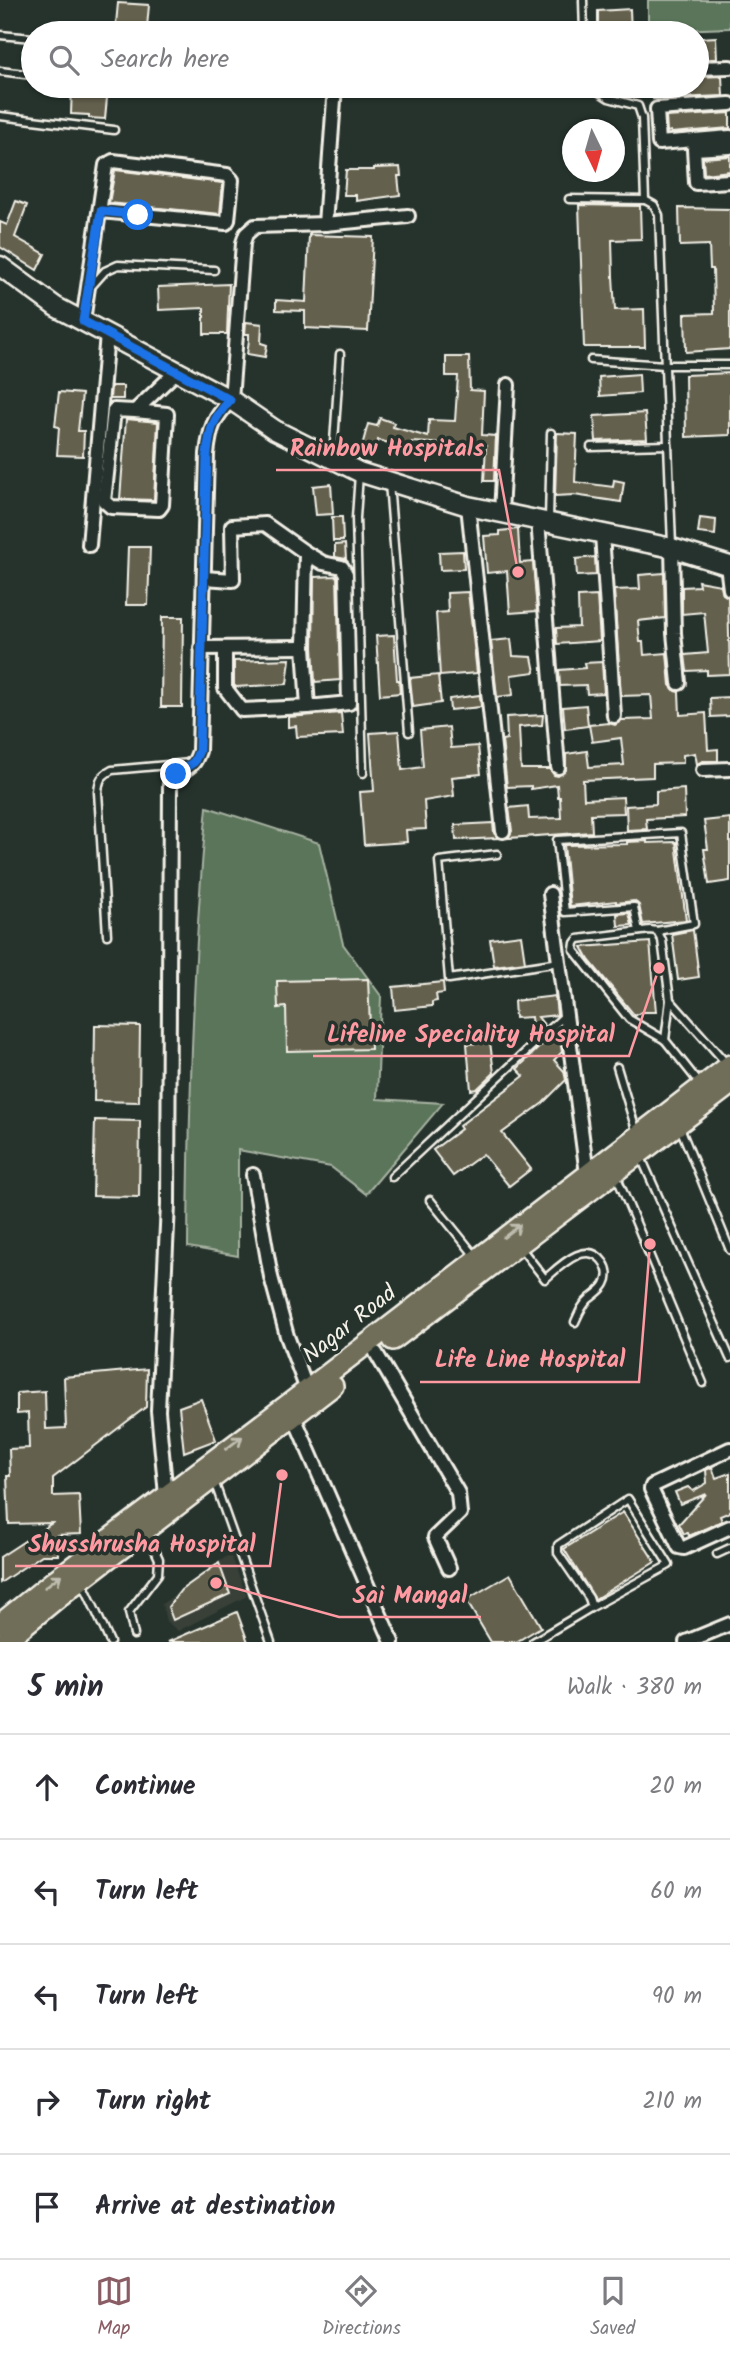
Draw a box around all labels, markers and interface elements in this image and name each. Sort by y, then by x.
search box [21,21,709,98]
text: Search here [101,39,229,81]
icon: search [45,41,83,79]
north arrow [562,119,625,182]
route start [122,199,153,230]
callout: Rainbow Hospitals [276,425,499,470]
text: Rainbow Hospitals [290,430,484,469]
route end [160,758,191,789]
callout: Lifeline Speciality Hospital [313,1011,629,1056]
text: Lifeline Speciality Hospital [327,1016,616,1055]
one-way arrow [503,1224,521,1239]
street label: Nagar Road [295,1276,405,1373]
callout: Life Line Hospital [420,1337,639,1382]
text: Life Line Hospital [435,1341,626,1380]
one-way arrow [224,1436,243,1451]
callout: Shusshrusha Hospital [15,1521,270,1566]
text: Shusshrusha Hospital [28,1526,256,1565]
callout: Sai Mangal [339,1572,481,1617]
one-way arrow [43,1574,62,1589]
text: Sai Mangal [353,1577,468,1616]
text: 5 min [28,1664,104,1712]
text: Walk · 380 m [567,1670,702,1706]
text: Continue [95,1766,196,1808]
icon: ahead [28,1768,66,1806]
text: 20 m [650,1769,702,1805]
text: Turn left [95,1871,198,1913]
icon: left [28,1873,66,1911]
text: 60 m [650,1874,702,1910]
text: Turn left [95,1976,198,2018]
icon: left [28,1978,66,2016]
text: 90 m [652,1979,702,2015]
text: Turn right [95,2081,211,2123]
icon: right [28,2083,66,2121]
text: 210 m [642,2084,702,2120]
text: Arrive at destination [95,2186,335,2228]
icon: arrive [28,2188,66,2226]
tab: Map [95,2272,133,2344]
tab: Directions [322,2272,401,2344]
tab: Saved [590,2272,635,2344]

